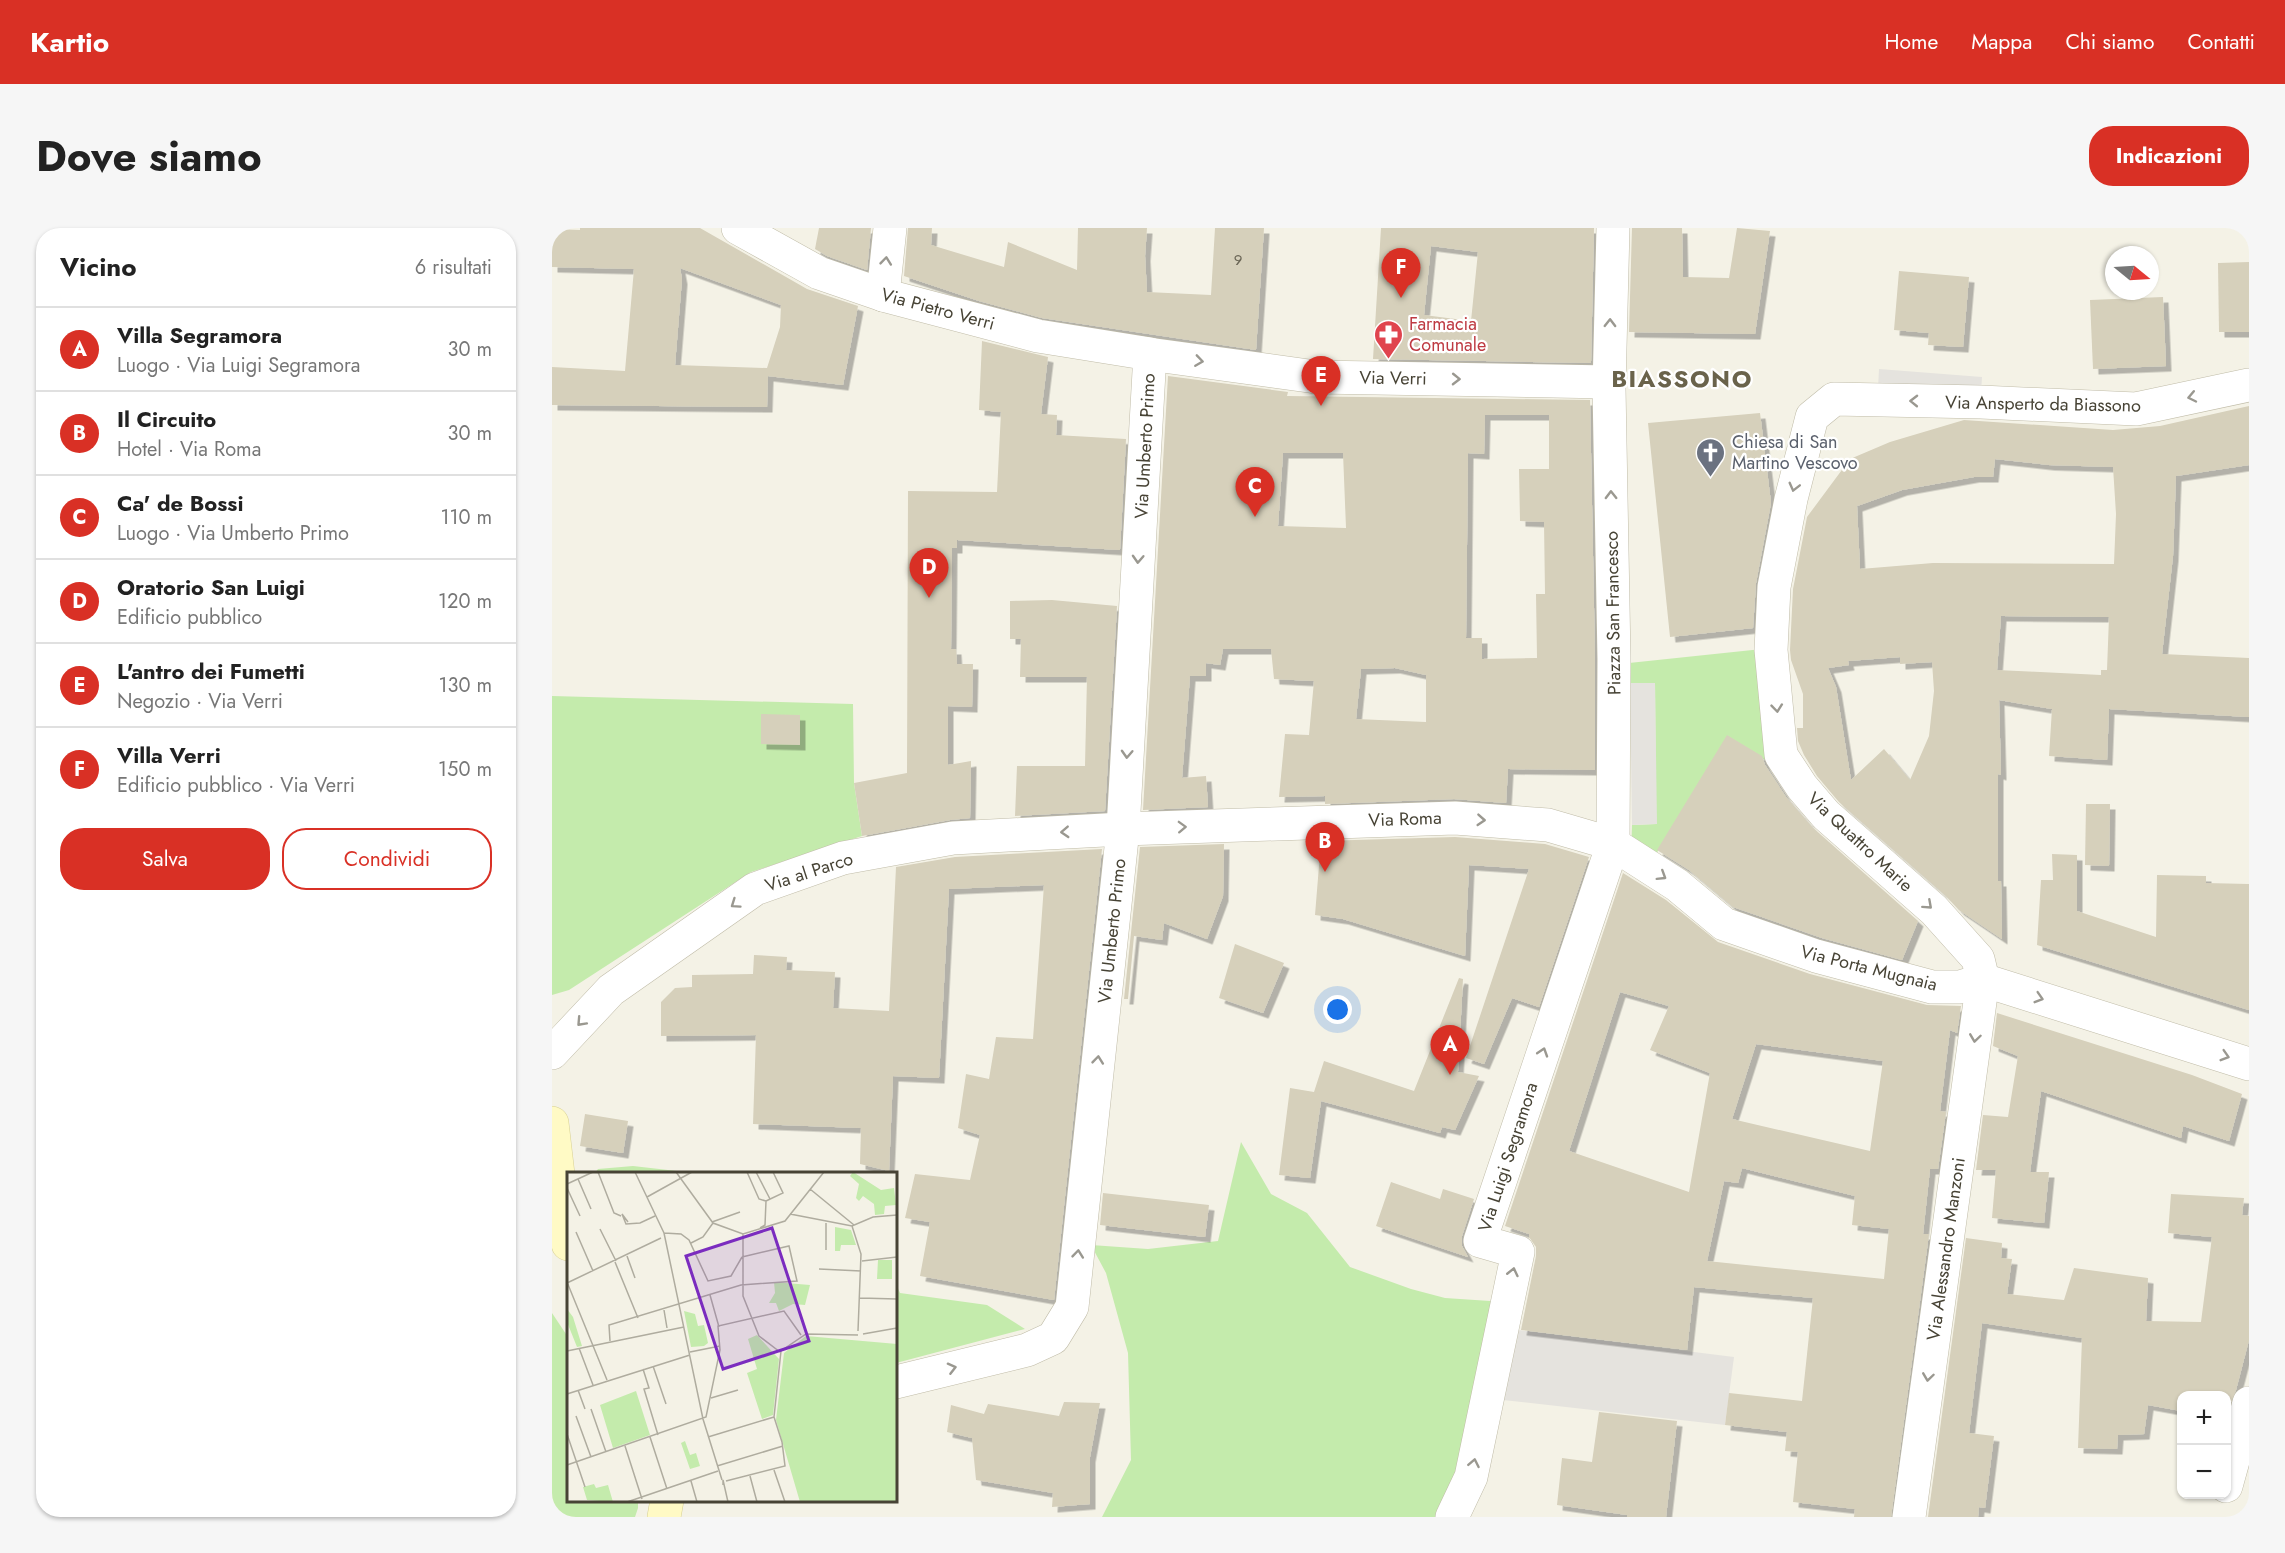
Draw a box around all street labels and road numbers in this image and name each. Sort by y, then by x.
street label: Via Pietro Verri [878,281,998,337]
street label: Via Verri [1359,364,1427,392]
street label: Via Umberto Primo [1128,373,1162,519]
street label: Via Ansperto da Biassono [1945,389,2141,419]
street label: Piazza San Francesco [1599,531,1627,695]
street label: Via Quattro Marie [1801,786,1919,898]
street label: Via Roma [1368,805,1442,833]
street label: Via al Parco [762,846,857,898]
street label: Via Umberto Primo [1091,857,1133,1005]
street label: Via Porta Mugnaia [1798,938,1940,998]
street label: Via Luigi Segramora [1472,1079,1544,1235]
street label: Via Alessandro Manzoni [1920,1156,1972,1342]

